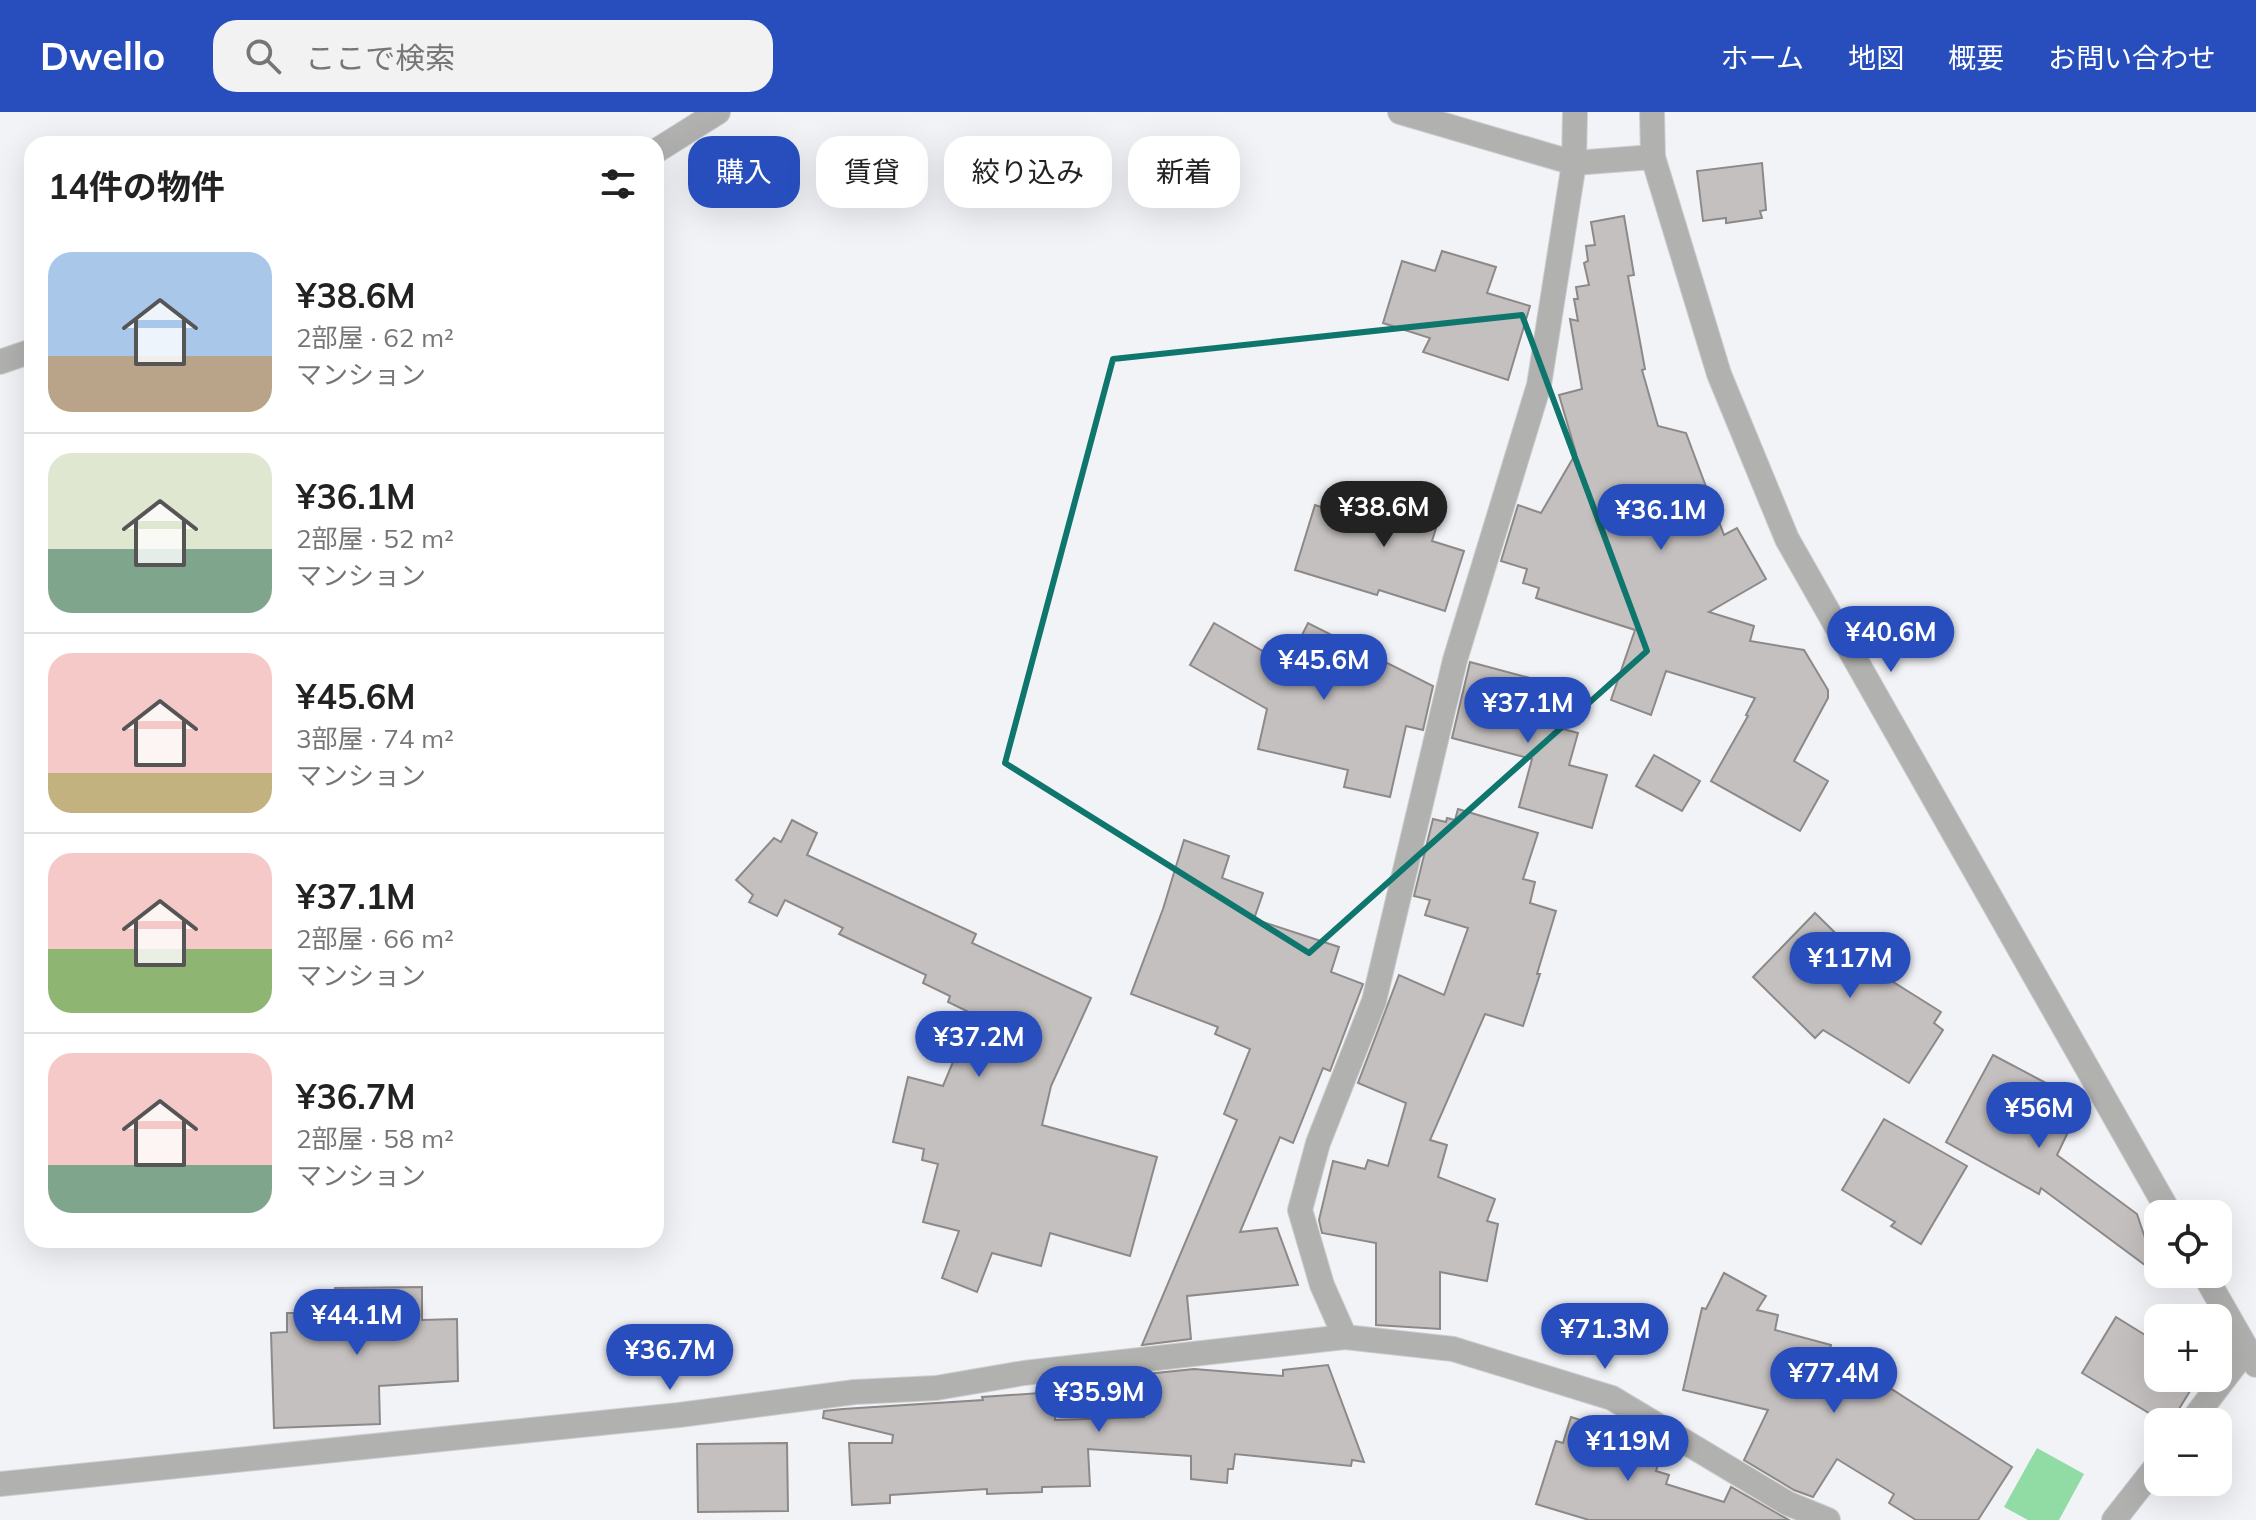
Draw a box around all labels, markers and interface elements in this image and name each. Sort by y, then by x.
search box [213,20,773,92]
text: Dwello [40,32,165,80]
icon: search [241,34,285,78]
text: ここで検索 [305,39,455,77]
text: ホーム [1721,40,1804,75]
text: 地図 [1848,40,1904,75]
text: 概要 [1948,40,2004,75]
text: お問い合わせ [2048,40,2216,75]
chip: 購入 [688,136,800,208]
chip: 賃貸 [816,136,928,208]
chip: 絞り込み [944,136,1112,208]
chip: 新着 [1128,136,1240,208]
icon: filters [596,162,640,206]
text: 14件の物件 [48,165,225,208]
text: ¥38.6M [296,274,416,317]
icon: home [112,284,208,380]
text: 2部屋 · 62 m² [296,321,454,354]
text: マンション [296,358,426,391]
text: ¥36.1M [296,475,416,518]
pin: ¥38.6M [1319,481,1449,549]
pin: ¥36.1M [1596,484,1726,552]
icon: home [112,485,208,581]
text: ¥38.6M [1338,490,1430,523]
text: ¥36.1M [1615,493,1707,526]
text: 2部屋 · 52 m² [296,522,454,555]
text: マンション [296,559,426,592]
pin: ¥40.6M [1826,606,1956,674]
text: ¥40.6M [1845,615,1937,648]
pin: ¥45.6M [1259,634,1389,702]
text: ¥45.6M [1278,643,1370,676]
text: ¥45.6M [296,675,416,718]
pin: ¥37.1M [1463,677,1593,745]
icon: home [112,685,208,781]
text: ¥37.1M [1482,686,1574,719]
text: 3部屋 · 74 m² [296,722,454,755]
text: マンション [296,759,426,792]
text: ¥37.1M [296,875,416,918]
icon: home [112,885,208,981]
text: 2部屋 · 66 m² [296,922,454,955]
pin: ¥117M [1794,932,1906,1000]
text: ¥117M [1807,941,1893,974]
text: マンション [296,959,426,992]
pin: ¥37.2M [914,1011,1044,1079]
text: ¥37.2M [933,1020,1025,1053]
text: ¥36.7M [296,1075,416,1118]
pin: ¥56M [1992,1082,2086,1150]
icon: home [112,1085,208,1181]
text: ¥56M [2004,1091,2074,1124]
text: 2部屋 · 58 m² [296,1122,454,1155]
text: マンション [296,1159,426,1192]
map controls [2144,1200,2232,1496]
button: locate [2144,1200,2232,1288]
pin: ¥44.1M [292,1289,422,1357]
text: ¥44.1M [311,1298,403,1331]
pin: ¥71.3M [1540,1303,1670,1371]
button: + [2144,1304,2232,1392]
text: ¥71.3M [1559,1312,1651,1345]
pin: ¥36.7M [605,1324,735,1392]
text: ¥36.7M [624,1333,716,1366]
pin: ¥77.4M [1769,1347,1899,1415]
text: ¥77.4M [1788,1356,1880,1389]
pin: ¥35.9M [1034,1366,1164,1434]
text: ¥35.9M [1053,1375,1145,1408]
button: − [2144,1408,2232,1496]
pin: ¥119M [1572,1415,1684,1483]
text: ¥119M [1585,1424,1671,1457]

